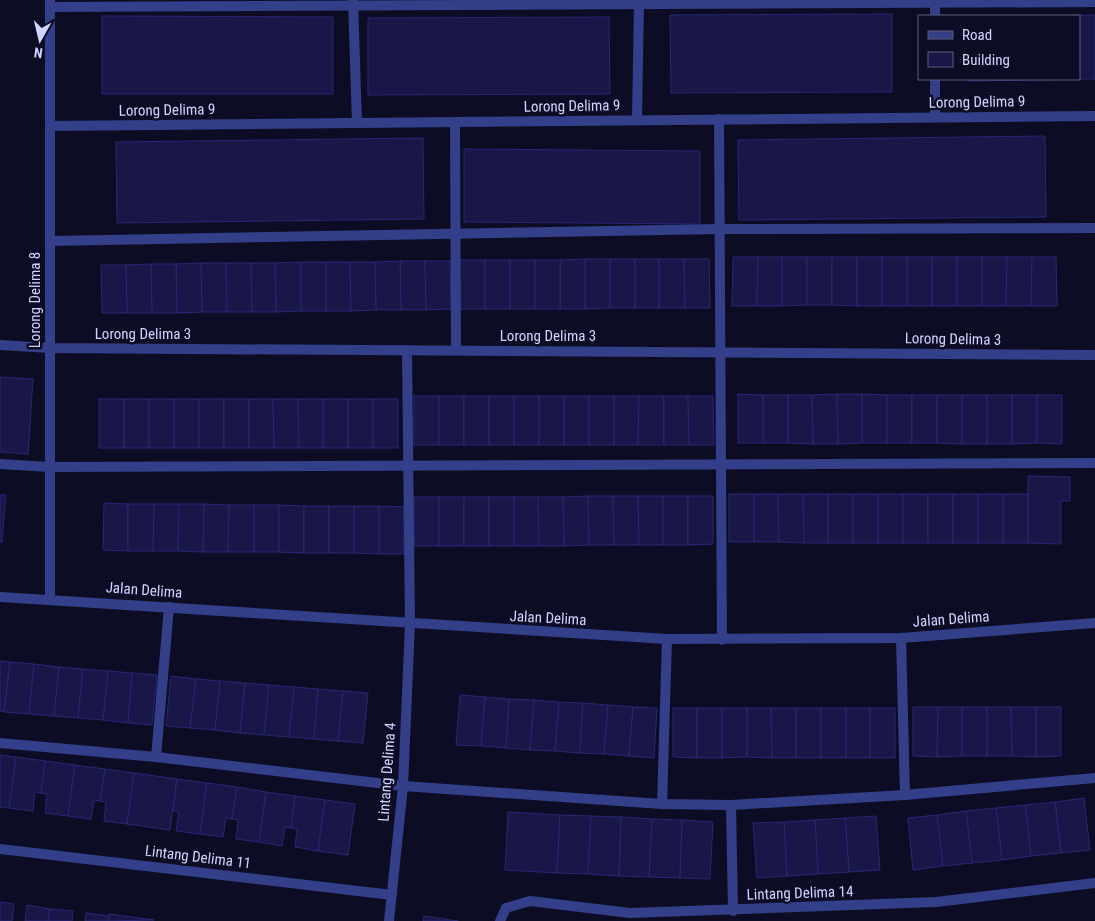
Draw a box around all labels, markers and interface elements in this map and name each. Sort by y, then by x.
north arrow [15,15,65,65]
legend [918,15,1080,80]
text: Road [962,26,992,44]
text: N [33,44,44,61]
text: Building [962,51,1010,69]
street label: Lorong Delima 9 [929,92,1025,112]
street label: Lorong Delima 9 [524,96,620,116]
street label: Lorong Delima 9 [119,100,215,120]
street label: Lorong Delima 8 [26,252,44,348]
street label: Lorong Delima 3 [95,325,191,343]
street label: Lorong Delima 3 [500,327,596,345]
street label: Lorong Delima 3 [905,329,1001,349]
street label: Jalan Delima [105,578,183,602]
street label: Jalan Delima [509,607,587,629]
street label: Jalan Delima [912,607,990,631]
street label: Lintang Delima 4 [375,722,399,822]
street label: Lintang Delima 11 [144,842,252,872]
street label: Lintang Delima 14 [746,882,854,904]

